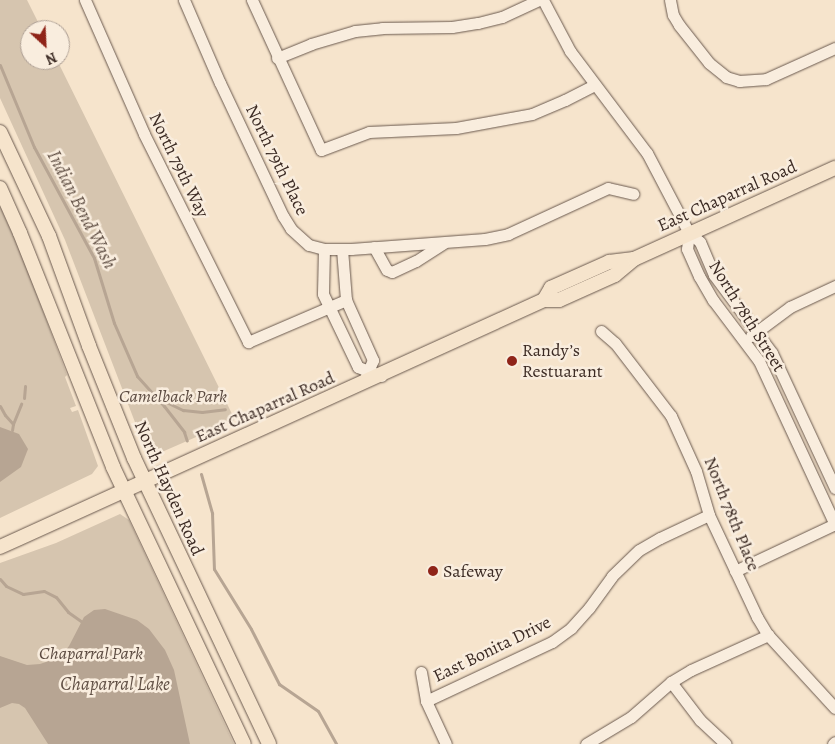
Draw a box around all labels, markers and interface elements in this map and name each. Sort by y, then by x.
north arrow [20,20,70,70]
text: N [42,47,60,69]
street label: North 79th Place [241,101,313,219]
street label: North 79th Way [144,109,214,221]
water label: Indian Bend Wash [41,147,121,273]
street label: East Chaparral Road [654,156,800,236]
street label: North 78th Street [704,256,790,376]
place label: Randy’s Restuarant [522,340,603,382]
marker: Randy’s Restuarant [506,355,518,367]
street label: East Chaparral Road [192,367,338,447]
park label: Camelback Park [119,385,227,407]
street label: North Hayden Road [130,417,208,559]
street label: North 78th Place [699,454,765,574]
place label: Safeway [443,560,503,582]
marker: Safeway [427,565,439,577]
street label: East Bonita Drive [430,611,554,687]
park label: Chaparral Park [39,642,143,664]
water label: Chaparral Lake [60,674,170,696]

